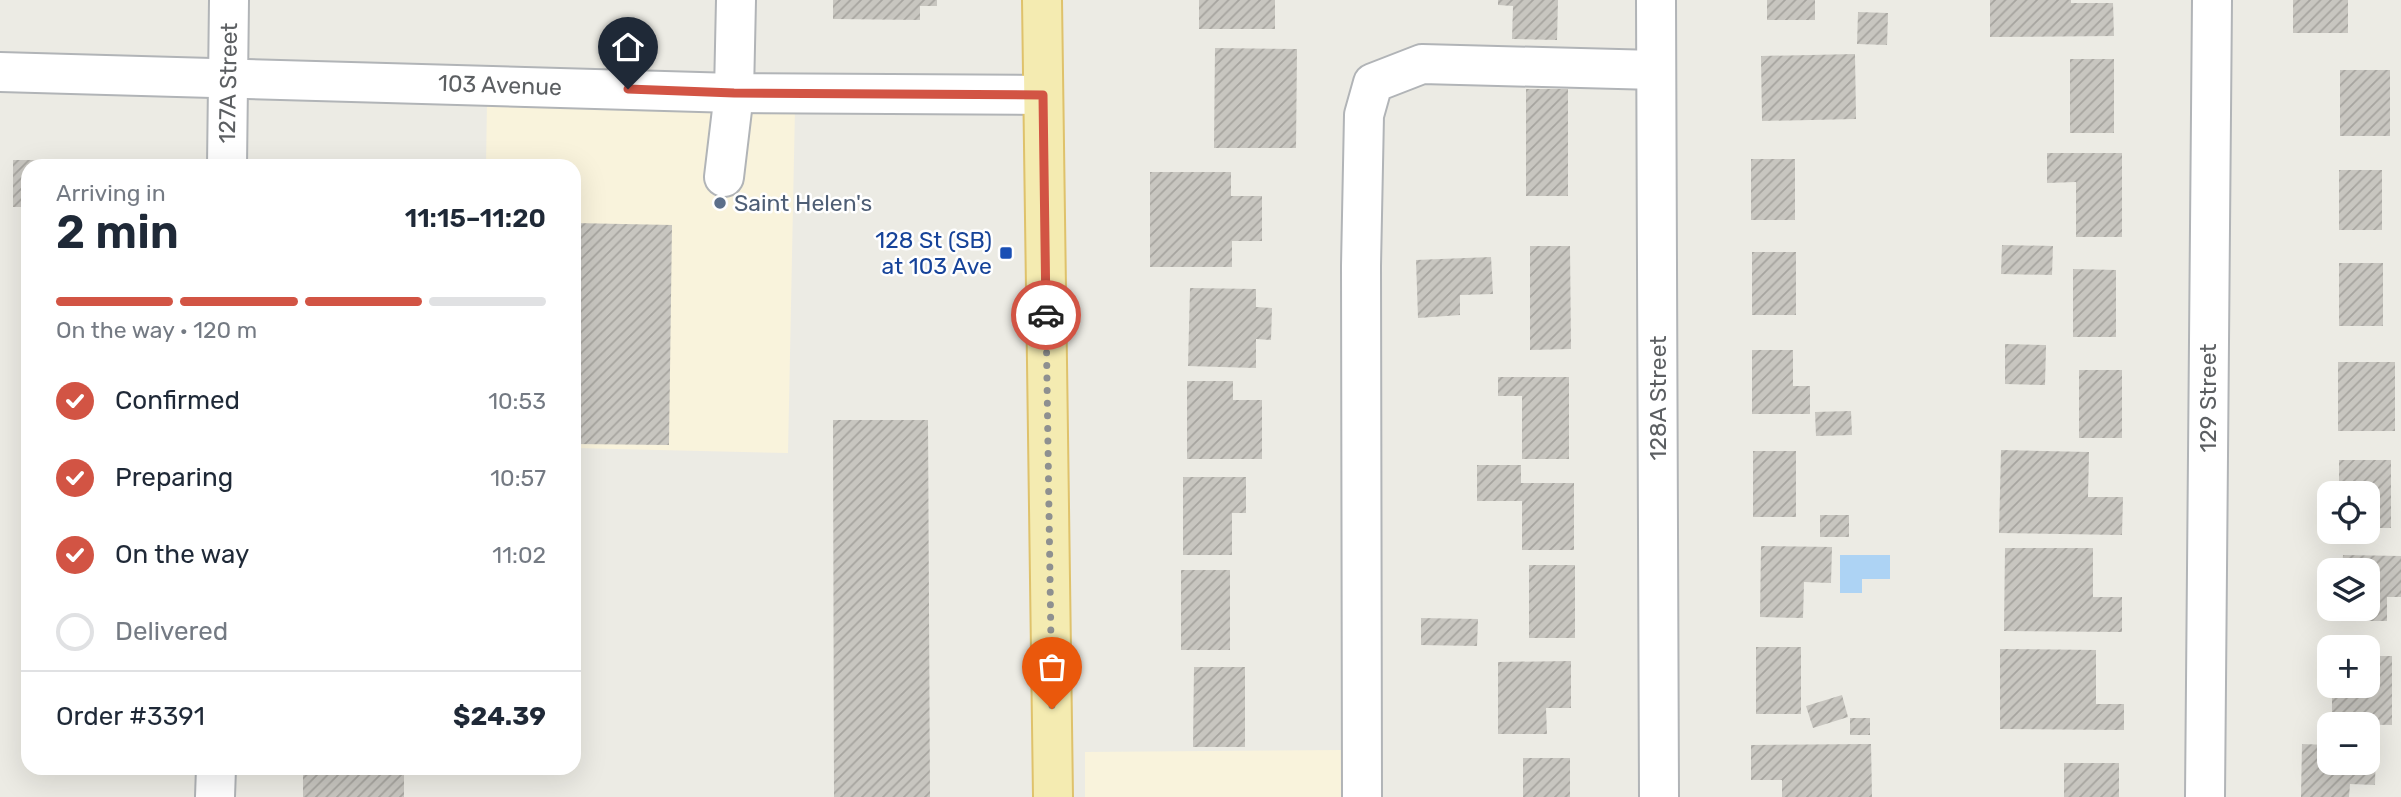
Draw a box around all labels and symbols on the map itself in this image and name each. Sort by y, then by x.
pin [598,17,658,89]
street label: 127A Street [213,22,243,144]
street label: 103 Avenue [438,69,562,101]
place label: Saint Helen's [734,189,872,217]
marker: Saint Helen's [712,195,728,211]
place label: 128 St (SB) at 103 Ave [875,226,992,280]
marker: 128 St (SB) at 103 Ave [998,245,1014,261]
courier [1011,280,1081,350]
street label: 128A Street [1644,336,1672,460]
street label: 129 Street [2194,343,2222,453]
pin [1022,637,1082,709]

